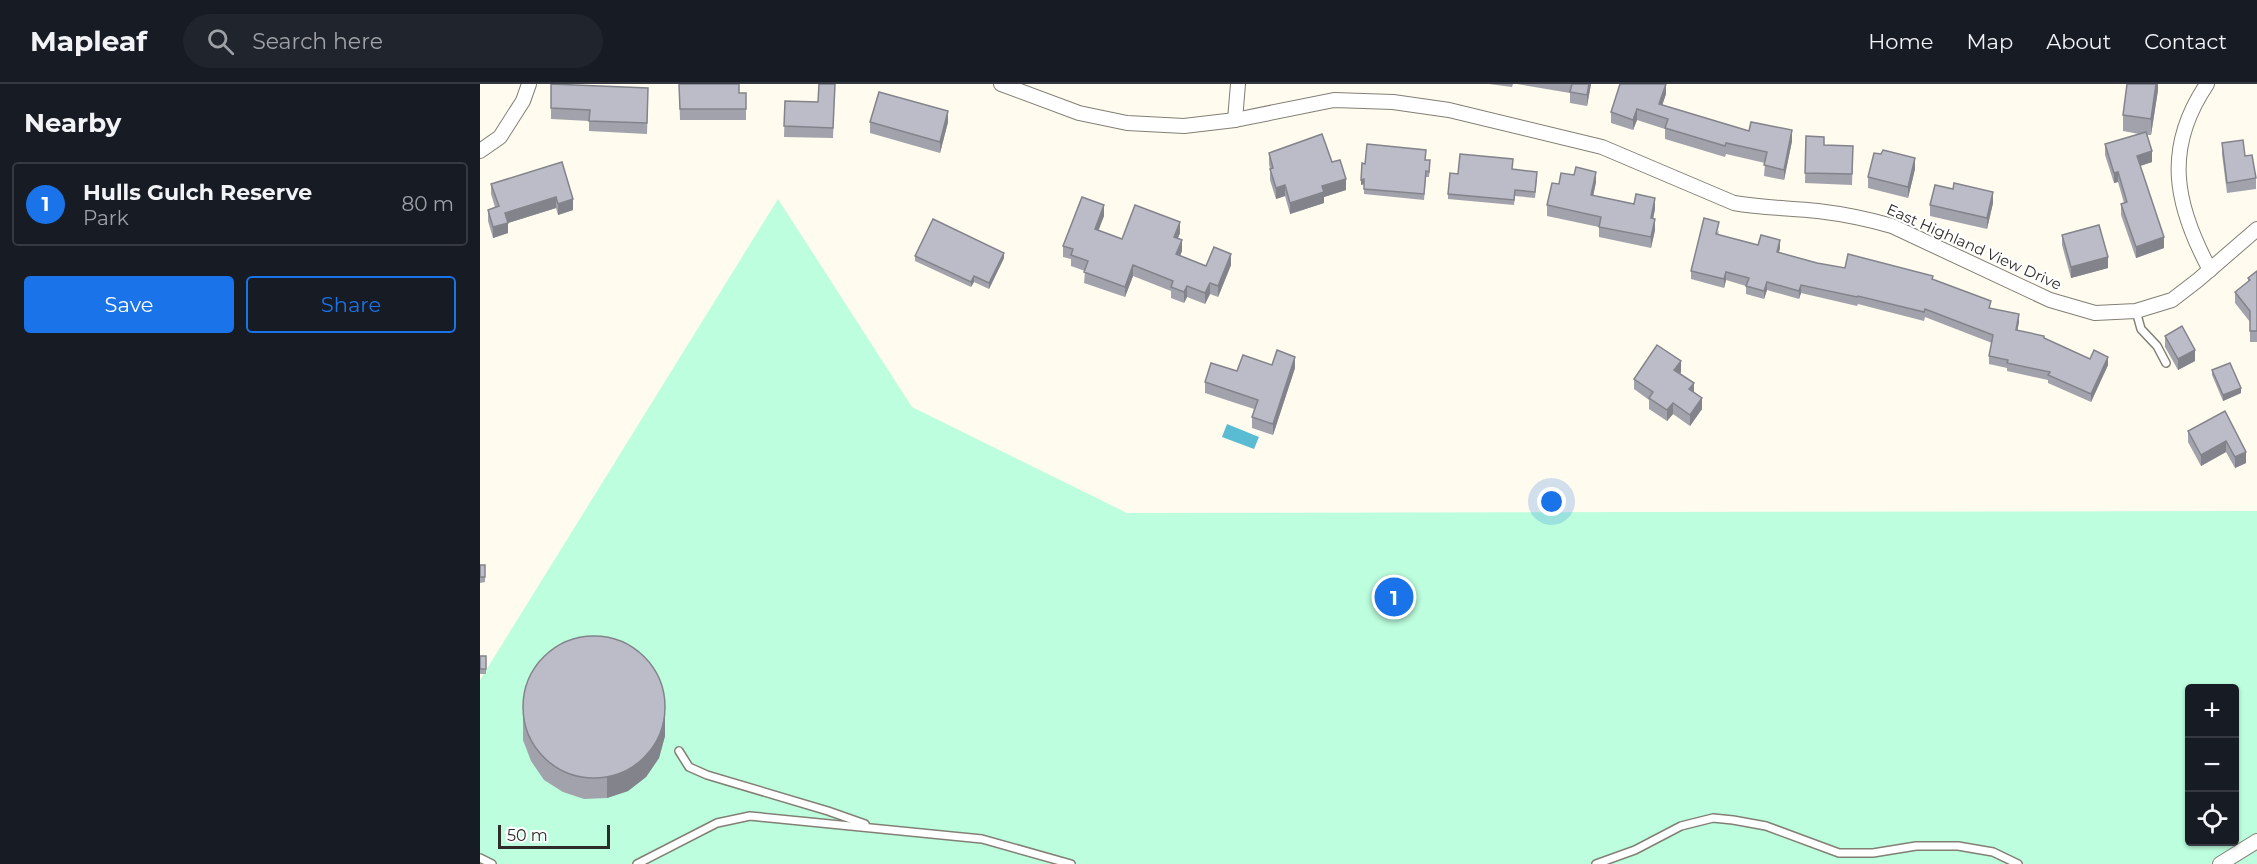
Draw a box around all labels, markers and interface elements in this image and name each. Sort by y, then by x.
search box [183,14,603,68]
text: Mapleaf [30,24,147,58]
icon: search [204,25,237,58]
text: Search here [252,28,383,55]
text: Home [1868,29,1933,54]
text: Map [1966,29,2013,54]
text: About [2046,29,2111,54]
text: Contact [2144,29,2227,54]
text: Nearby [24,107,121,139]
text: Hulls Gulch Reserve [83,179,312,206]
text: 1 [42,192,49,216]
text: 80 m [402,192,454,216]
street label: East Highland View Drive [1884,199,2065,294]
text: Park [83,206,129,230]
button: Save [24,276,234,333]
button: Share [246,276,456,333]
your location [1537,487,1566,516]
pin: 1 [1374,574,1414,620]
map controls [2185,684,2239,846]
button: + [2185,684,2239,738]
button: − [2185,738,2239,792]
button: locate [2185,792,2239,846]
scale bar [498,822,610,850]
text: 50 m [507,826,548,845]

